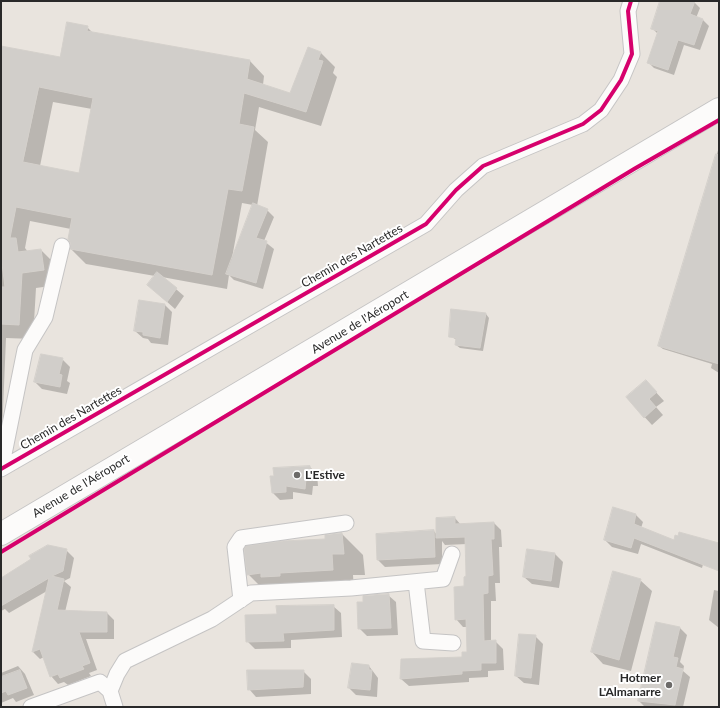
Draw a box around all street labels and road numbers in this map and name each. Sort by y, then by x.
street label: Chemin des Nartettes [299,221,405,291]
street label: Avenue de l'Aéroport [309,287,411,357]
street label: Chemin des Nartettes [18,383,124,453]
street label: Avenue de l'Aéroport [30,451,132,521]

